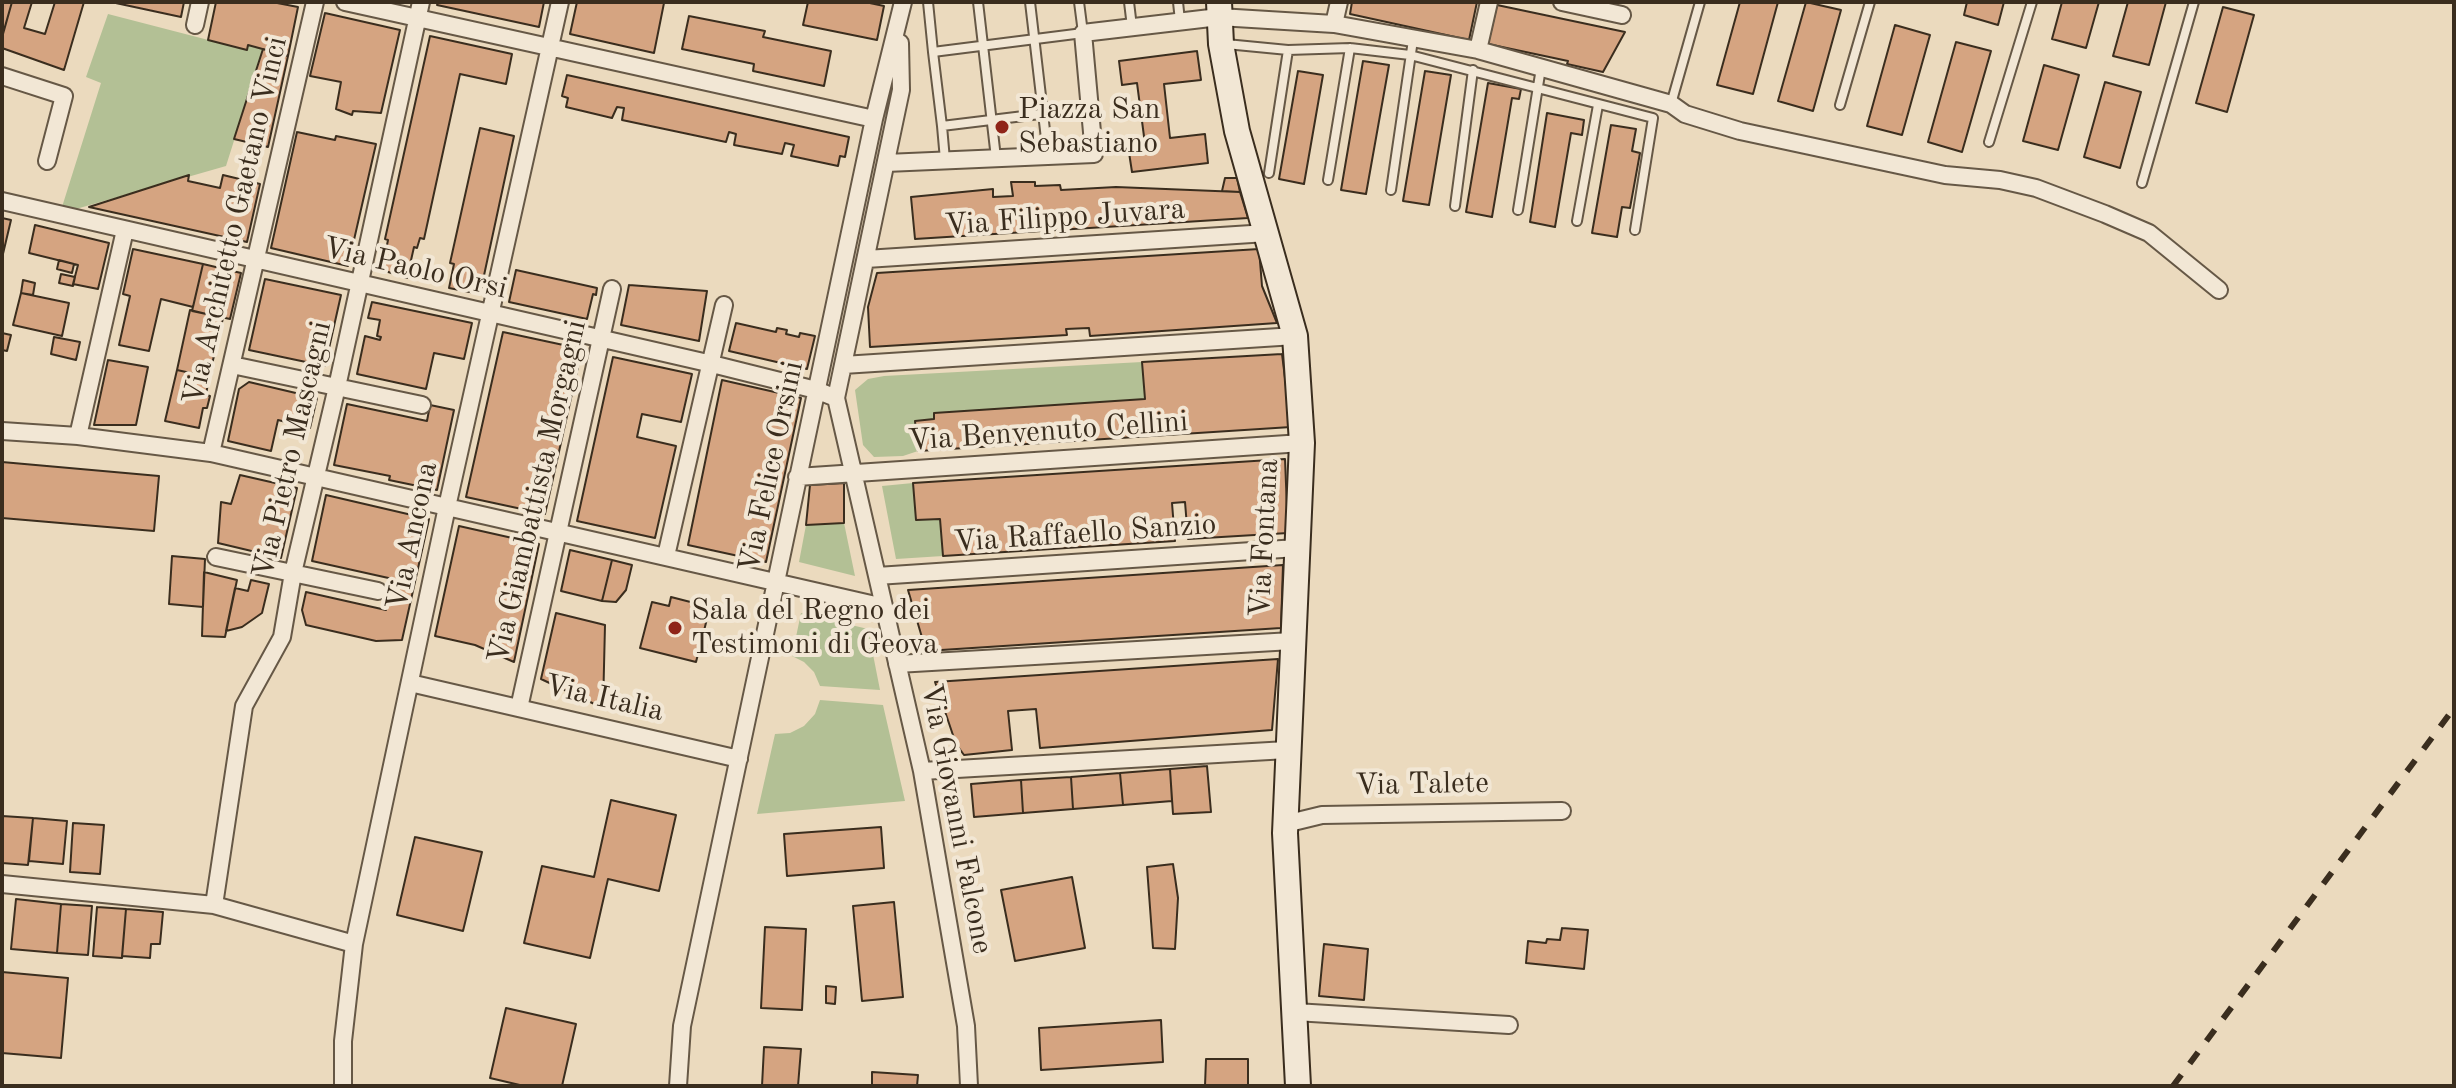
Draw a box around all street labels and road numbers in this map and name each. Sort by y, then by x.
street label: Via Architetto Gaetano Vinci [176,33,296,409]
street label: Via Filippo Juvara [943,192,1187,244]
street label: Via Paolo Orsi [319,230,511,308]
street label: Via Giambattista Morgagni [481,317,595,667]
street label: Via Pietro Mascagni [246,318,340,582]
street label: Via Felice Orsini [732,358,812,576]
street label: Via Benvenuto Cellini [907,404,1189,460]
street label: Via Ancona [380,458,446,614]
street label: Via Fontana [1243,458,1287,618]
street label: Via Raffaello Sanzio [952,507,1218,561]
street label: Via Italia [541,668,667,730]
street label: Via Giovanni Falcone [912,681,1000,957]
street label: Via Talete [1355,766,1489,804]

